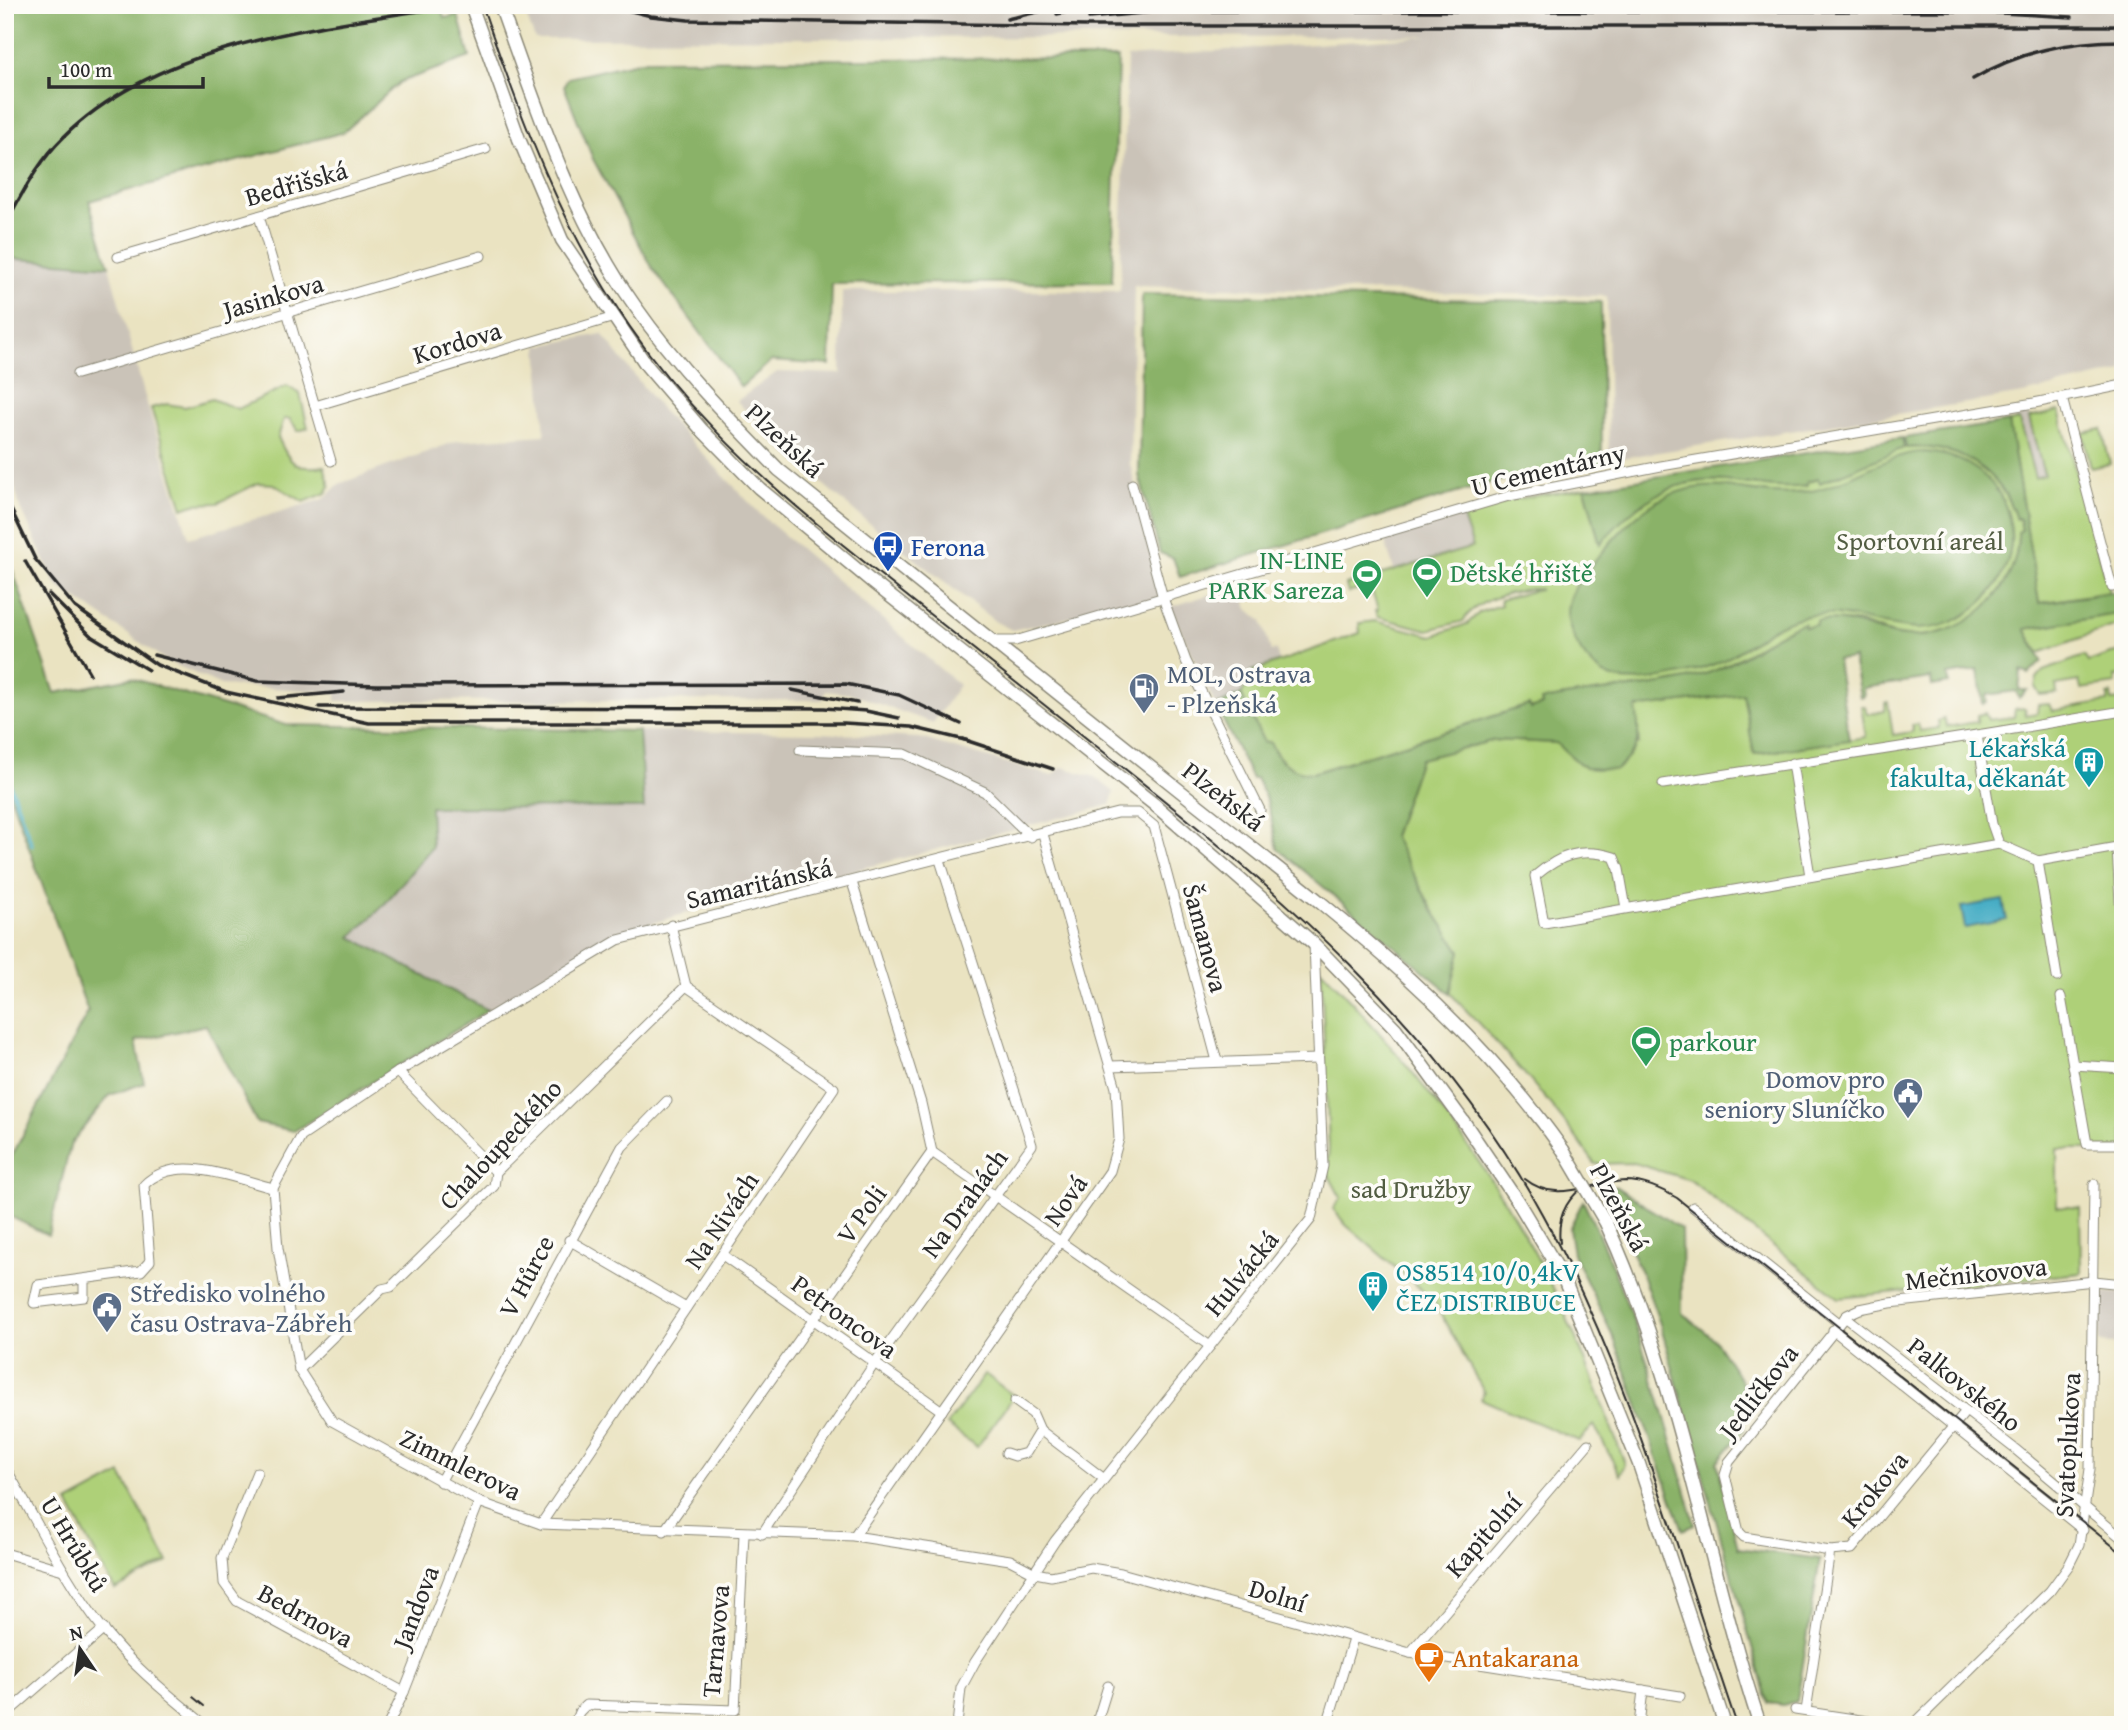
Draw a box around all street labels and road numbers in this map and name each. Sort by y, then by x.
street label: Bedřišská [240,150,353,216]
street label: Jasinkova [215,263,328,330]
street label: Kordova [408,310,507,374]
street label: Plzeňská [737,393,834,487]
street label: U Cementárny [1467,432,1629,506]
street label: Plzeňská [1174,751,1274,841]
street label: Samaritánská [682,847,836,919]
street label: Šamanova [1173,880,1239,997]
street label: Chaloupeckého [429,1070,571,1218]
street label: Na Drahách [911,1140,1017,1266]
street label: Plzeňská [1580,1156,1660,1259]
street label: Na Nivách [674,1163,768,1277]
street label: Nová [1033,1166,1097,1234]
street label: V Poli [826,1176,896,1252]
street label: Hulvácká [1194,1221,1288,1324]
street label: V Hůrce [488,1228,564,1324]
street label: Mečnikovova [1903,1246,2049,1300]
street label: Petroncova [784,1264,907,1368]
street label: Palkovského [1900,1327,2030,1441]
street label: Jedličkova [1707,1335,1808,1449]
street label: Svatoplukova [2044,1371,2090,1519]
street label: Zimmlerova [394,1418,529,1511]
street label: Krokova [1831,1442,1918,1536]
street label: Kapitolní [1435,1484,1531,1586]
street label: U Hrůbků [31,1489,119,1599]
street label: Jandova [380,1559,449,1657]
street label: Dolní [1244,1568,1312,1622]
street label: Bedrnova [251,1573,361,1658]
street label: Tarnavova [691,1582,739,1699]

